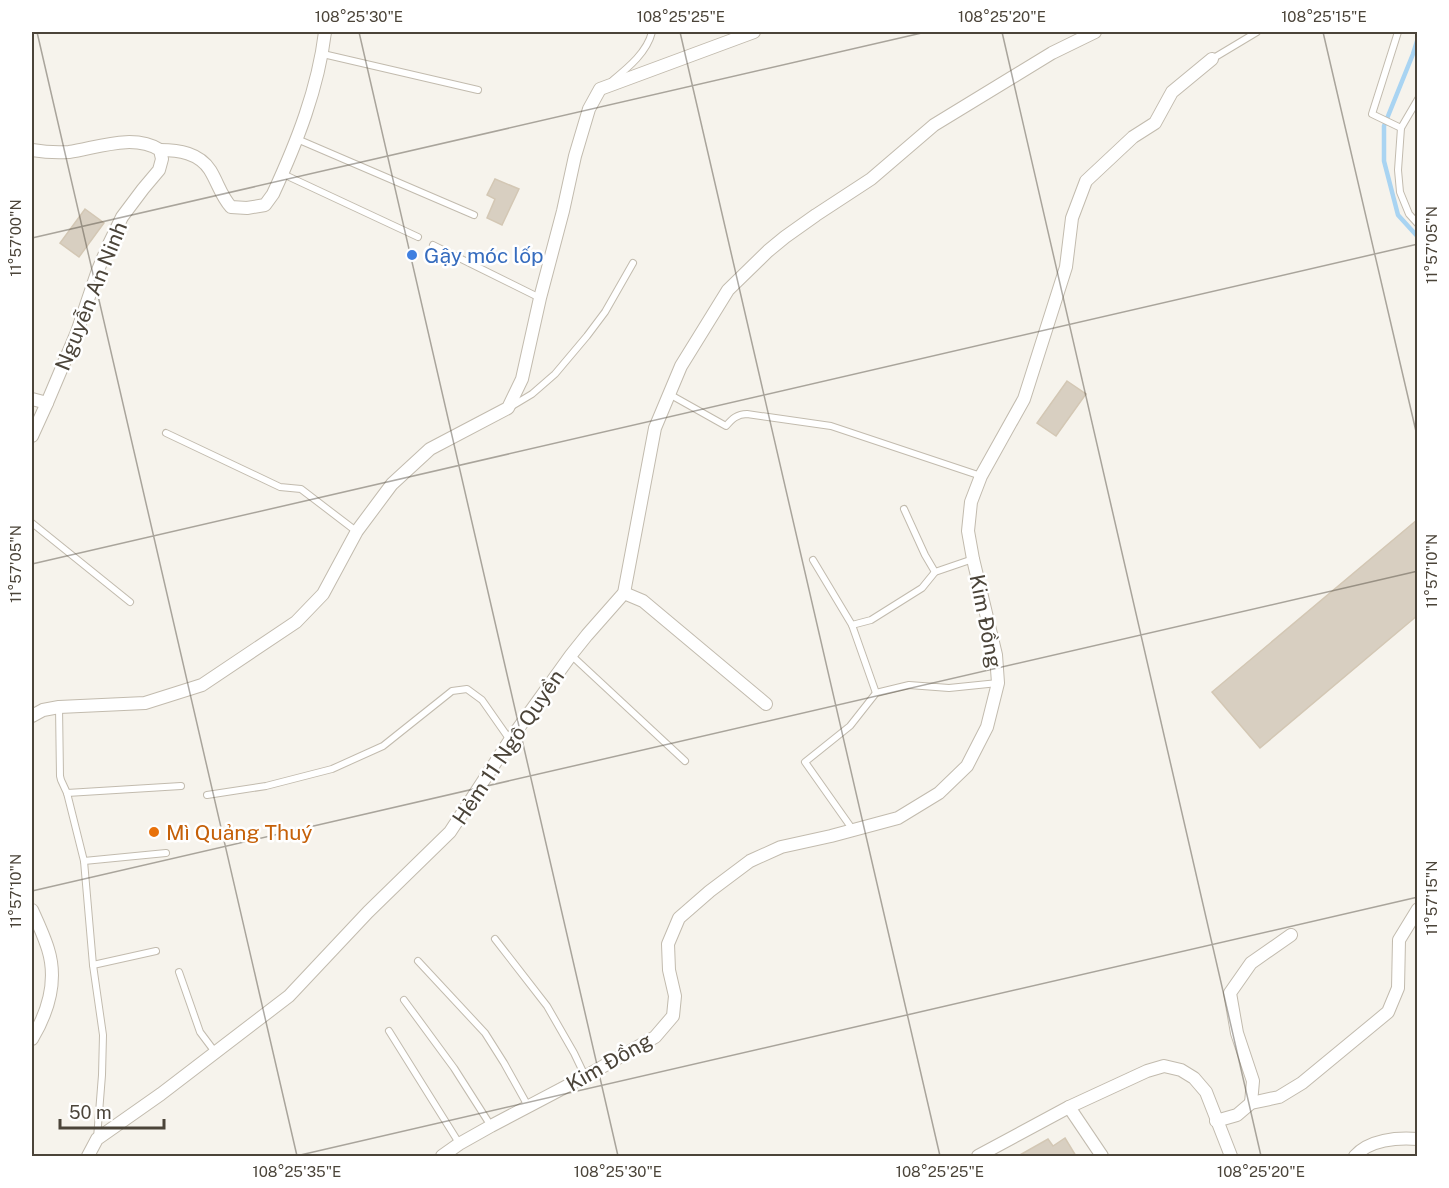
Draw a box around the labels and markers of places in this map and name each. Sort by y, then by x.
place label: Gậy móc lốp [424,243,544,268]
marker: Gậy móc lốp [405,248,419,262]
place label: Mì Quảng Thuý [166,820,313,845]
marker: Mì Quảng Thuý [147,825,161,839]

